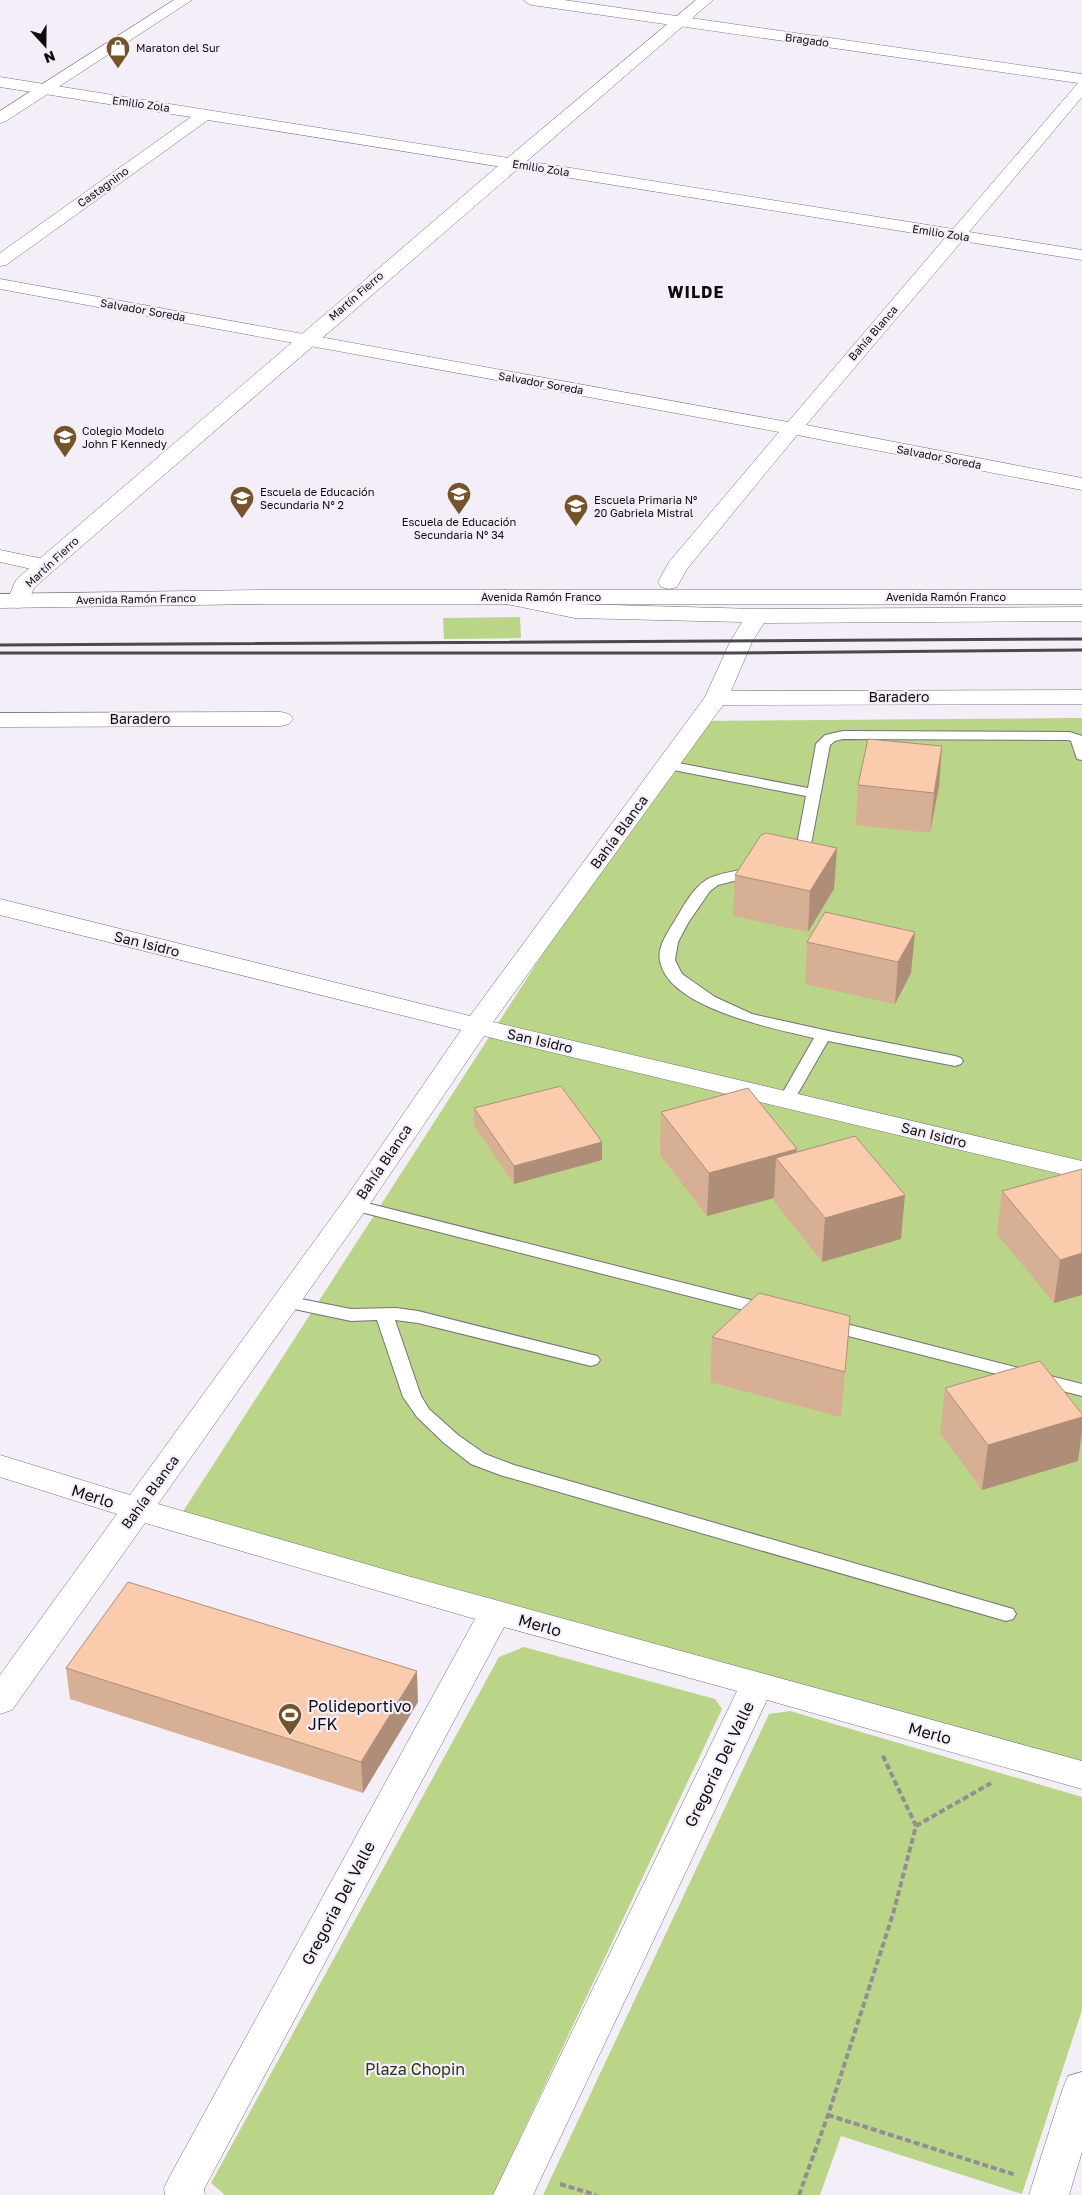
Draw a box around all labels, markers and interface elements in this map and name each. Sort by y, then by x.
north arrow [20,20,70,70]
street label: Bragado [784,30,830,49]
shop icon: Maraton del Sur [105,35,131,69]
place label: Maraton del Sur [136,41,221,54]
text: N [42,48,58,67]
street label: Emilio Zola [111,93,171,114]
street label: Emilio Zola [511,157,571,178]
street label: Castagnino [75,163,131,209]
street label: Emilio Zola [911,222,971,243]
street label: Martín Fierro [326,268,386,323]
district label: WILDE [668,282,724,302]
street label: Salvador Soreda [100,296,187,323]
street label: Bahía Blanca [845,303,900,363]
street label: Salvador Soreda [498,369,585,396]
school or university icon: Colegio Modelo John F Kennedy [52,424,78,458]
place label: Colegio Modelo John F Kennedy [82,424,167,450]
street label: Salvador Soreda [896,442,983,471]
school or university icon: Escuela de Educación Secundaria N° 34 [446,481,472,515]
school or university icon: Escuela de Educación Secundaria N° 2 [229,485,255,519]
place label: Escuela de Educación Secundaria N° 2 [260,485,375,511]
school or university icon: Escuela Primaria N° 20 Gabriela Mistral [563,493,589,527]
place label: Escuela Primaria N° 20 Gabriela Mistral [594,493,697,519]
place label: Escuela de Educación Secundaria N° 34 [402,515,516,541]
street label: Martín Fierro [22,533,81,590]
street label: Avenida Ramón Franco [481,590,601,603]
street label: Avenida Ramón Franco [886,590,1006,603]
street label: Avenida Ramón Franco [76,591,197,606]
street label: Baradero [869,688,929,705]
street label: Baradero [110,710,170,727]
street label: Bahía Blanca [586,792,651,872]
street label: San Isidro [113,927,182,960]
street label: San Isidro [506,1025,575,1056]
street label: San Isidro [900,1118,969,1151]
street label: Bahía Blanca [352,1121,415,1203]
street label: Bahía Blanca [117,1452,182,1532]
street label: Merlo [69,1480,117,1512]
street label: Merlo [516,1609,564,1641]
place label: Polideportivo JFK [308,1696,411,1734]
street label: Gregoria Del Valle [680,1698,758,1830]
sports icon: Polideportivo JFK [277,1702,303,1736]
street label: Merlo [906,1718,954,1748]
street label: Gregoria Del Valle [297,1838,379,1968]
park label: Plaza Chopin [365,2059,465,2079]

